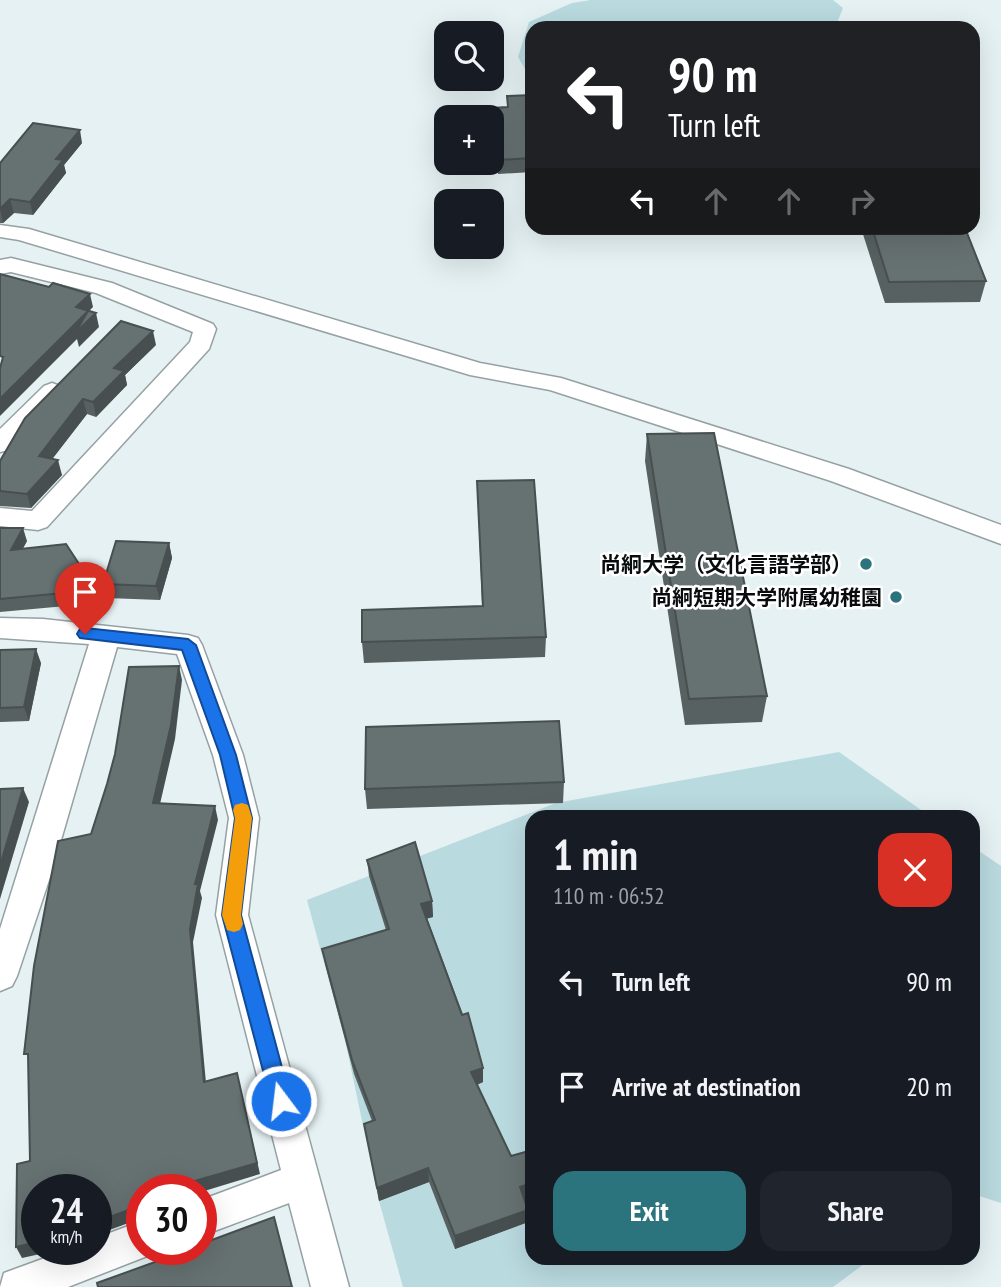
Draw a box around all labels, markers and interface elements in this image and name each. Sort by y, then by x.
map controls [434,21,504,259]
button: search [434,21,504,91]
text: 90 m [668,42,757,106]
icon: left [553,49,644,140]
text: Turn left [668,104,760,146]
button: + [434,105,504,175]
icon: left [624,182,662,220]
icon: ahead [697,182,735,220]
icon: ahead [770,182,808,220]
icon: right [843,182,881,220]
button: − [434,189,504,259]
place label: 尚絅大学（文化言語学部） [600,551,852,578]
marker: 尚絅大学（文化言語学部） [858,556,874,572]
pin [55,562,115,634]
icon: arrive [66,573,104,611]
place label: 尚絅短期大学附属幼稚園 [651,584,882,611]
marker: 尚絅短期大学附属幼稚園 [888,589,904,605]
text: 1 min [553,827,638,882]
button: close [878,833,952,907]
text: 110 m · 06:52 [553,881,665,910]
icon: left [553,963,591,1001]
text: Turn left [612,965,690,998]
text: 90 m [906,965,952,998]
position arrow [244,1064,318,1138]
icon: arrive [553,1068,591,1106]
text: Arrive at destination [612,1070,801,1103]
text: 20 m [906,1070,952,1103]
button: Exit [553,1171,746,1251]
button: Share [760,1171,952,1251]
speed limit sign: 30 [126,1174,217,1265]
text: 24 [50,1187,83,1233]
text: km/h [51,1225,82,1248]

